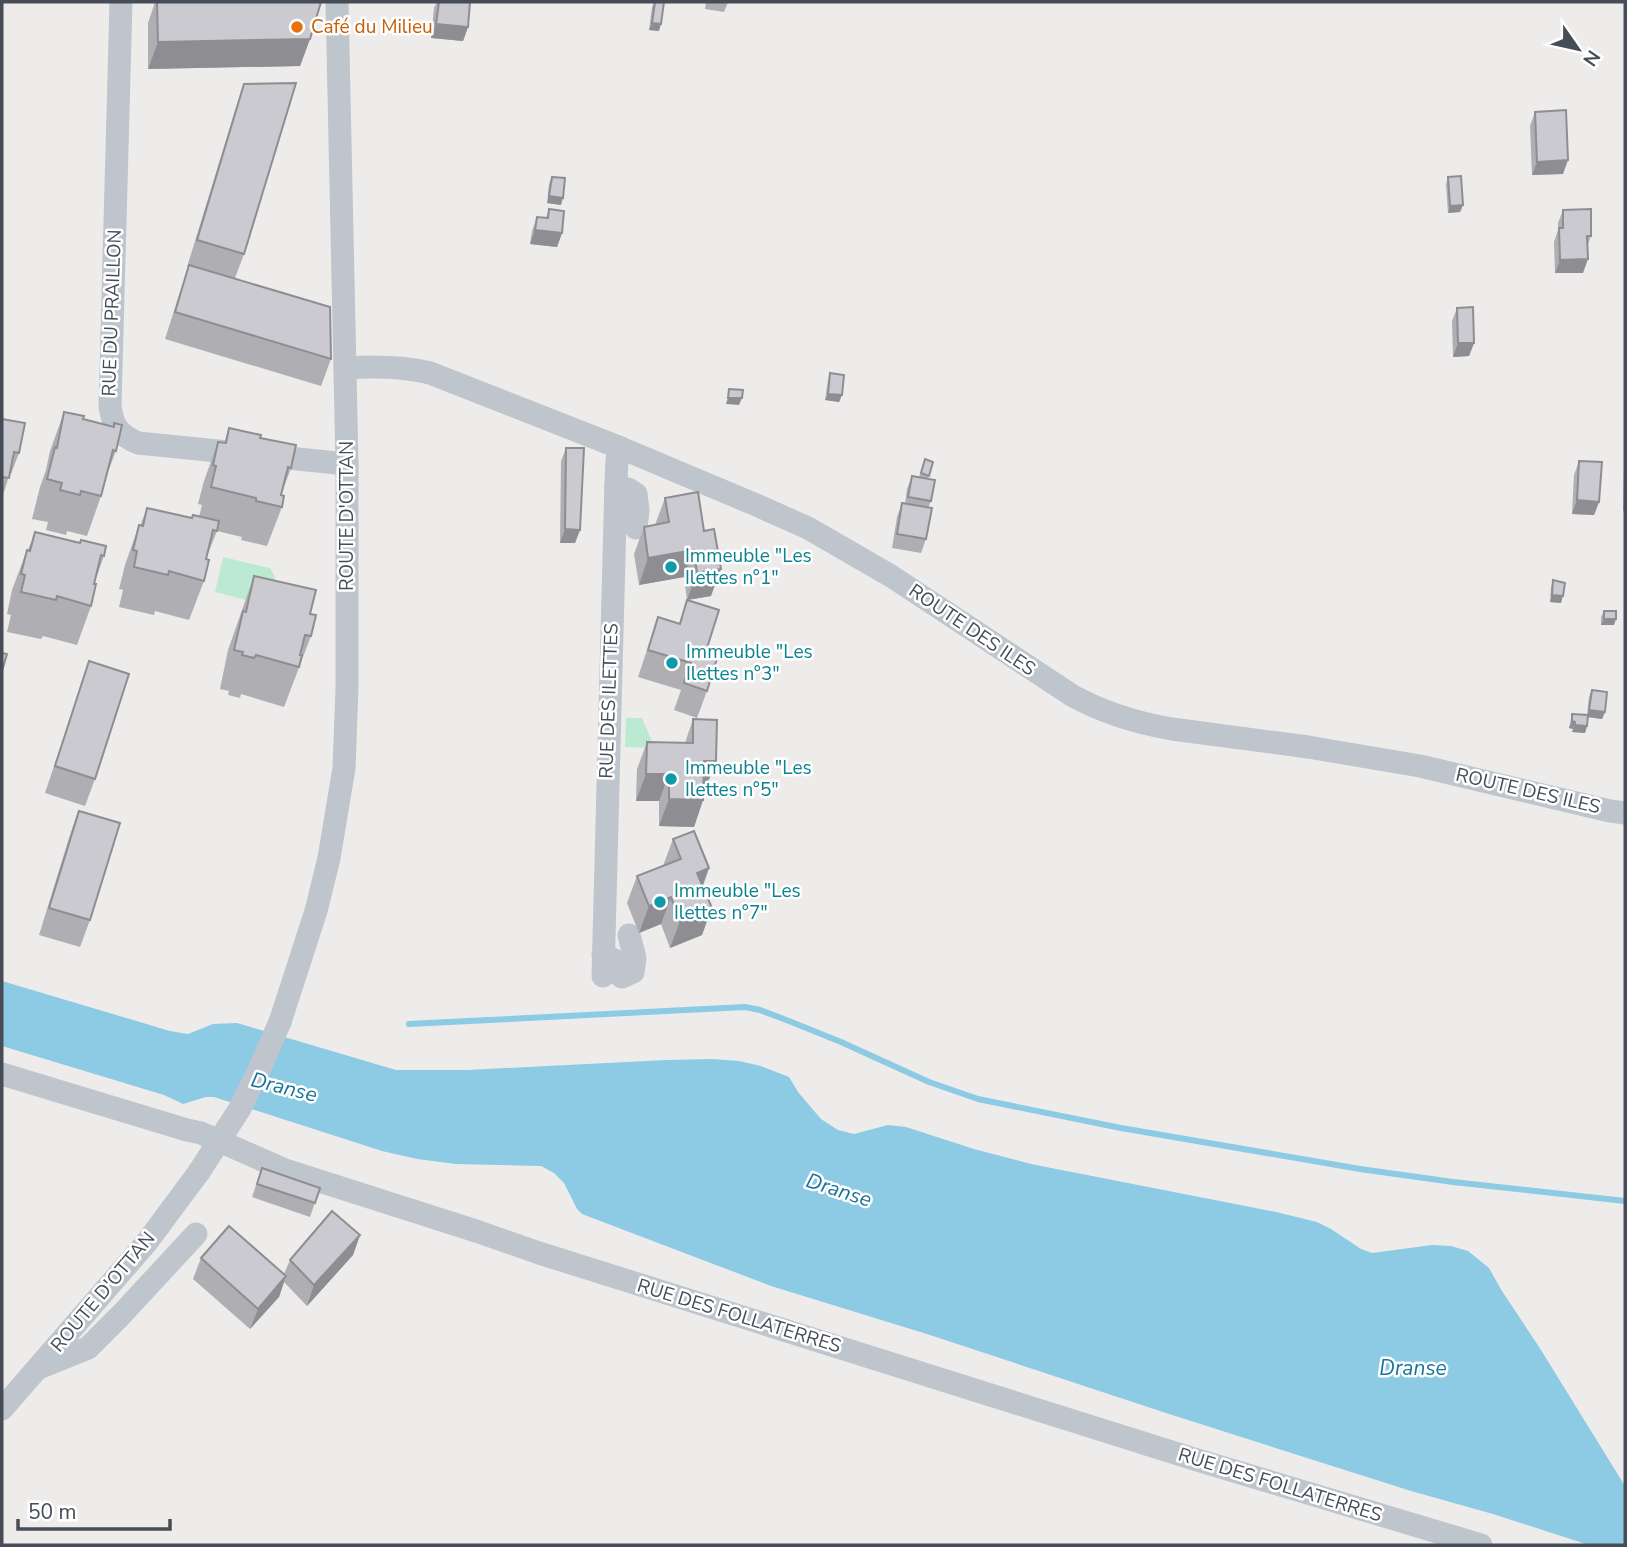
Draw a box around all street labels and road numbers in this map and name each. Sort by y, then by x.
street label: RUE DU PRAILLON [96,229,128,397]
street label: ROUTE D'OTTAN [334,441,360,591]
street label: ROUTE DES ILES [903,578,1041,682]
street label: RUE DES ILETTES [593,623,625,779]
street label: ROUTE DES ILES [1453,762,1603,820]
street label: ROUTE D'OTTAN [45,1226,161,1358]
street label: RUE DES FOLLATERRES [634,1273,844,1359]
street label: RUE DES FOLLATERRES [1175,1442,1385,1528]

